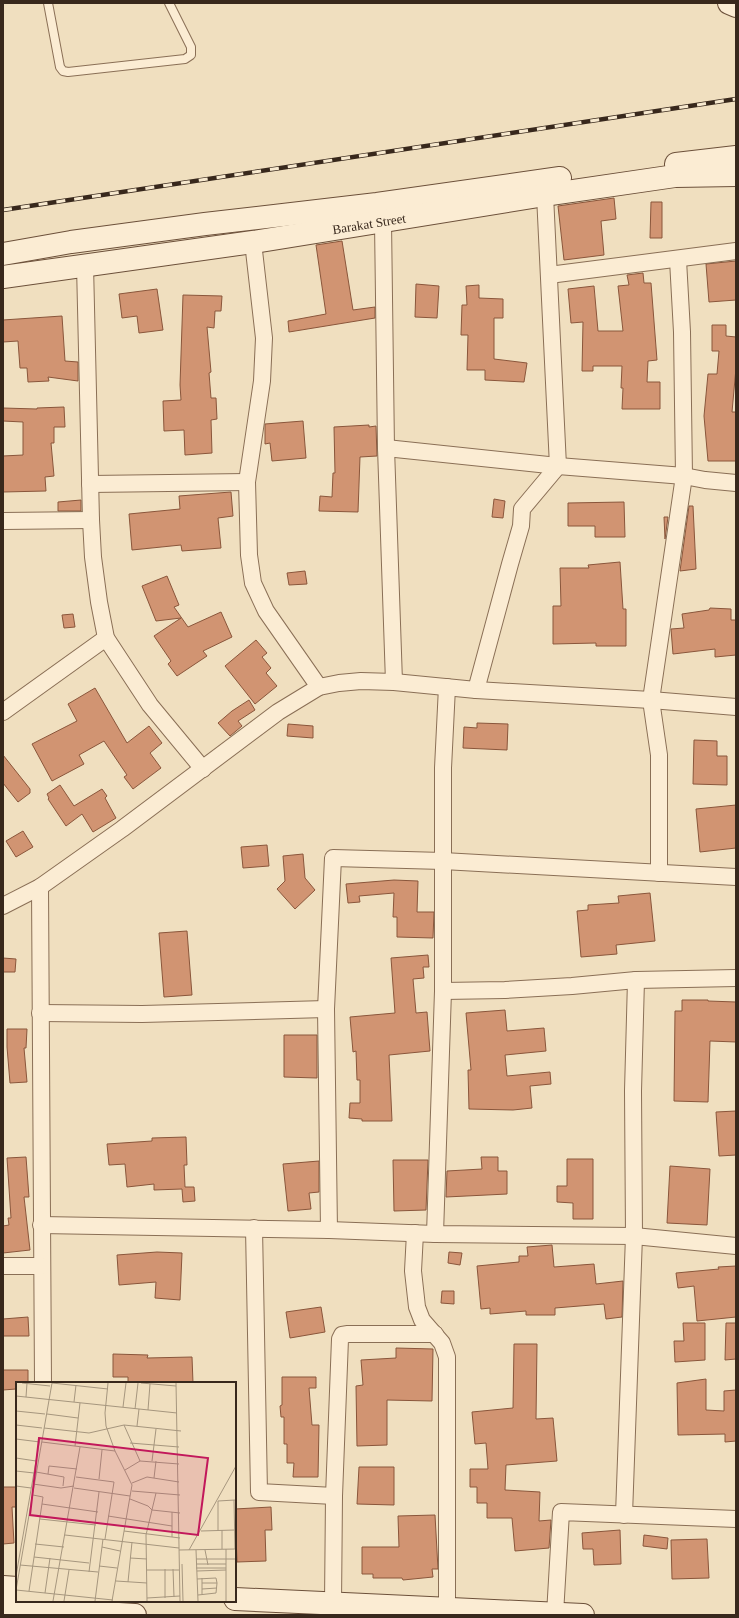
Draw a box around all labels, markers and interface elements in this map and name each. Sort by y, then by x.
street label: Barakat Street [331,210,407,237]
inset map [16,1382,236,1602]

